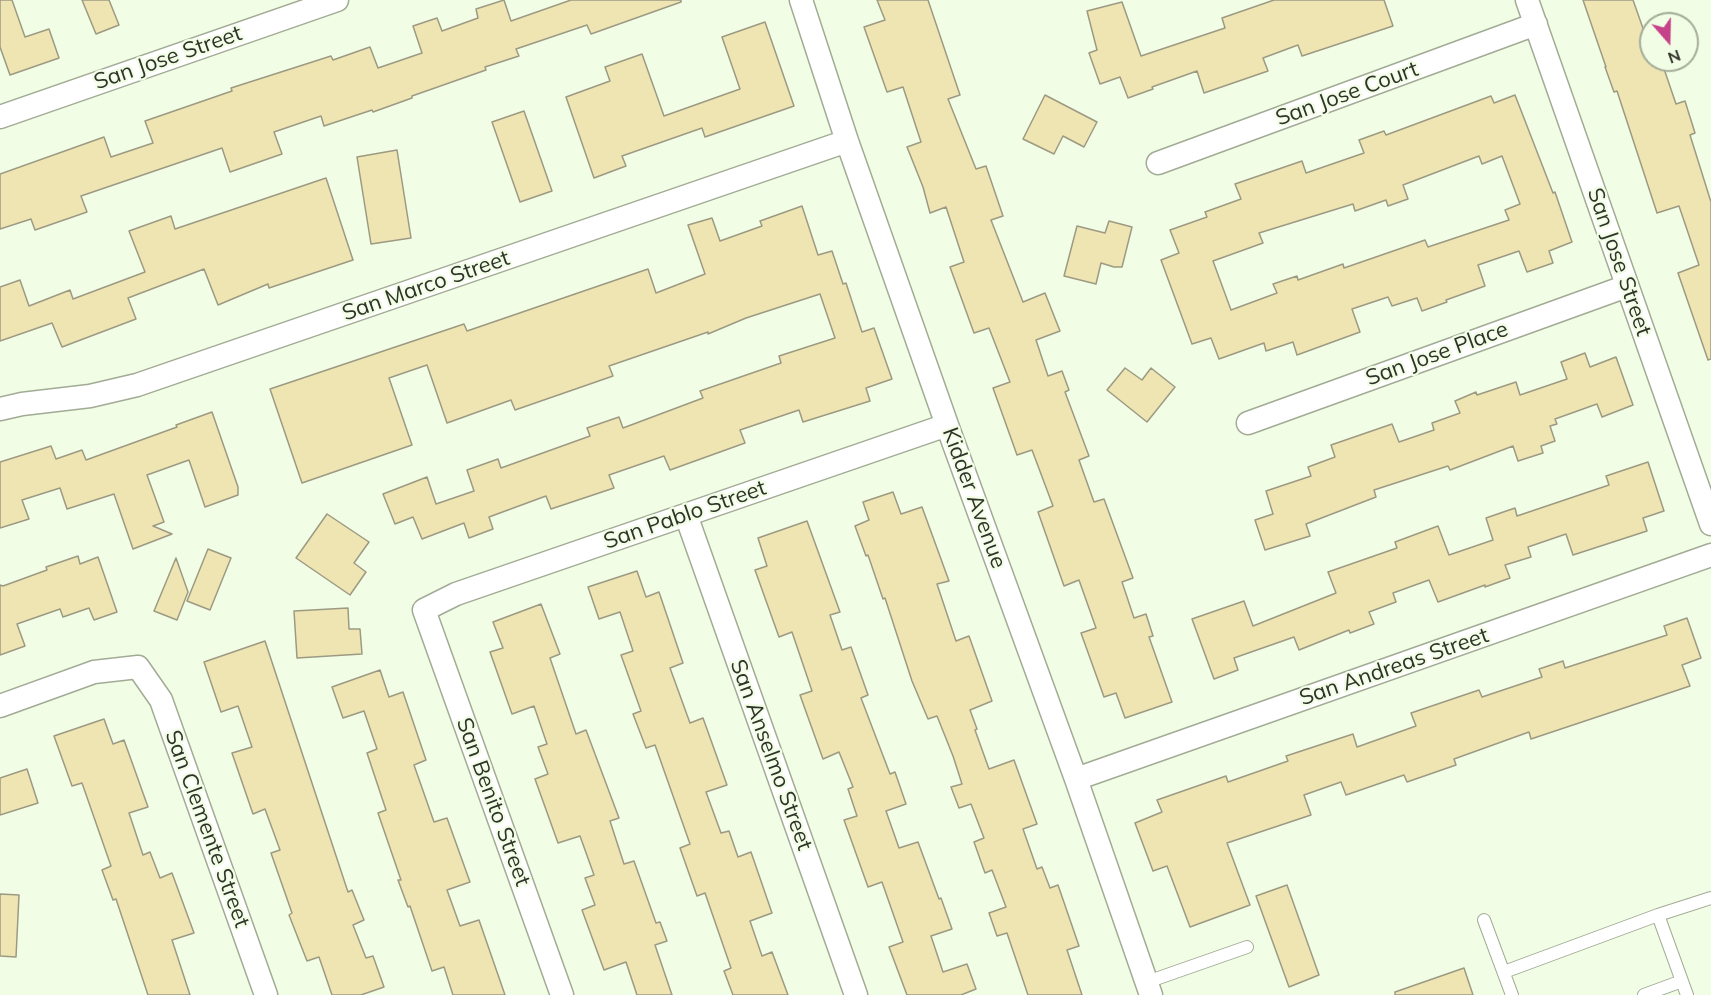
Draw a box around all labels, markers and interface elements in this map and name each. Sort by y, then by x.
north arrow [1639,12,1699,72]
street label: San Jose Street [91,20,245,96]
text: N [1665,46,1684,69]
street label: San Jose Court [1272,56,1422,132]
street label: San Jose Street [1581,185,1657,339]
street label: San Marco Street [339,245,513,327]
street label: San Jose Place [1362,316,1512,392]
street label: Kidder Avenue [936,424,1012,572]
street label: San Pablo Street [600,475,770,555]
street label: San Andreas Street [1296,622,1492,712]
street label: San Anselmo Street [724,656,818,854]
street label: San Benito Street [450,714,536,890]
street label: San Clemente Street [159,727,255,931]

